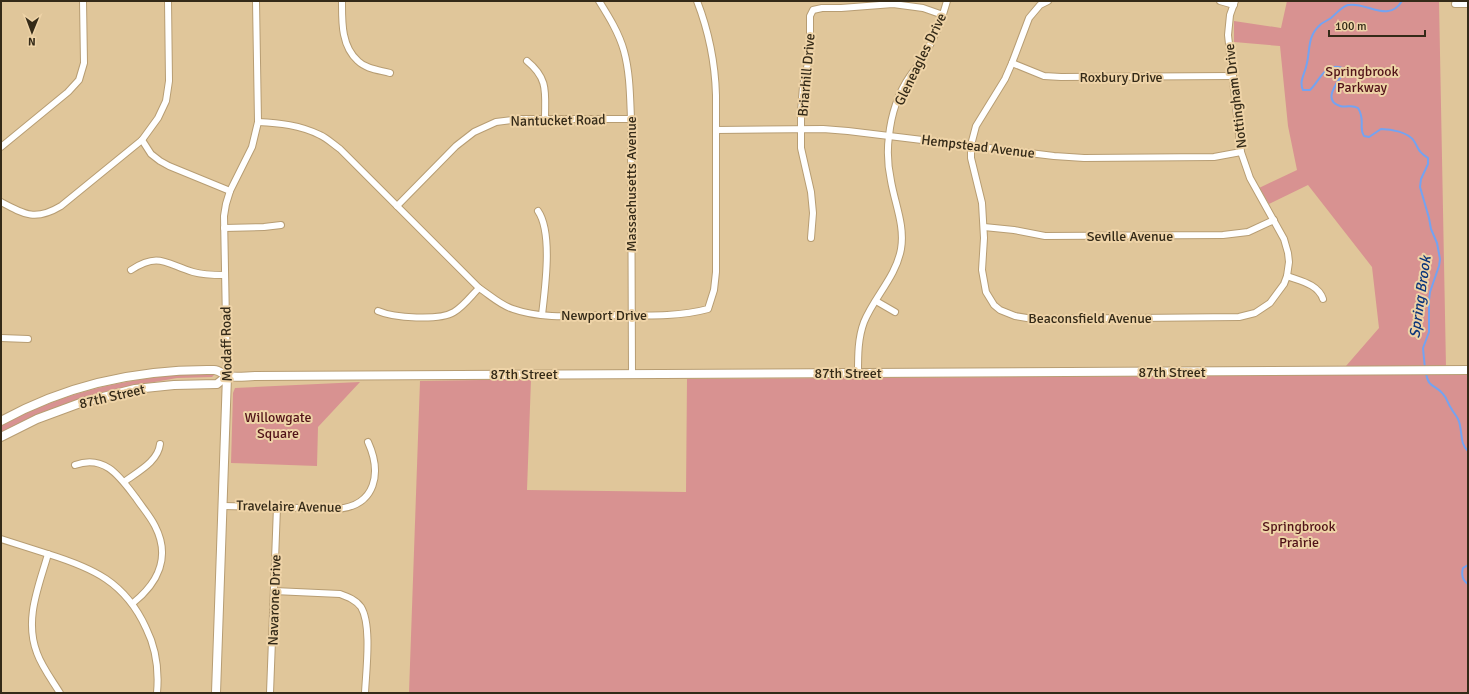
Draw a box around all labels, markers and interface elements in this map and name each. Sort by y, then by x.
street label: Gleneagles Drive [891,10,950,108]
north arrow [12,12,52,52]
scale bar [1329,12,1425,38]
text: 100 m [1335,19,1367,34]
street label: Briarhill Drive [794,33,819,117]
text: N [28,35,36,48]
street label: Nottingham Drive [1221,42,1250,149]
park label: Springbrook Parkway [1325,63,1399,96]
street label: Roxbury Drive [1079,69,1163,86]
street label: Nantucket Road [510,111,606,130]
street label: Massachusetts Avenue [623,116,640,252]
street label: Hempstead Avenue [920,131,1036,162]
street label: Seville Avenue [1087,228,1173,245]
water label: Spring Brook [1405,253,1435,339]
street label: Modaff Road [217,306,236,382]
street label: Newport Drive [561,307,647,324]
street label: Beaconsfield Avenue [1028,310,1152,327]
street label: 87th Street [1138,364,1206,381]
street label: 87th Street [814,365,882,382]
street label: 87th Street [490,366,558,383]
street label: 87th Street [77,381,147,412]
park label: Willowgate Square [244,409,312,442]
street label: Travelaire Avenue [236,497,342,516]
park label: Springbrook Prairie [1262,518,1336,551]
street label: Navarone Drive [264,554,285,646]

